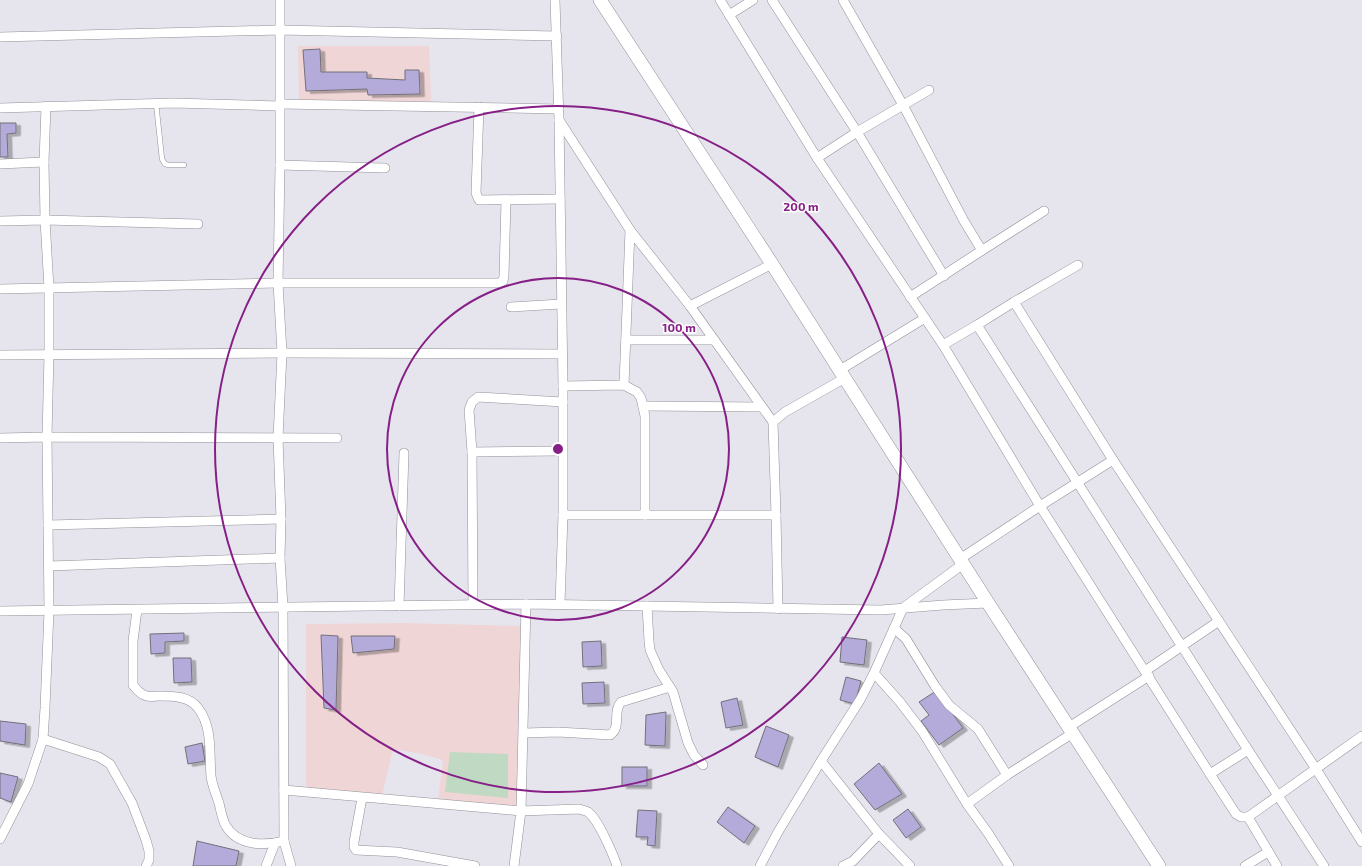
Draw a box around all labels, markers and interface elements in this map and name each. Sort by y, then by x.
text: 200 m [783,199,819,213]
text: 100 m [662,320,696,334]
centre of rings [551,442,565,456]

